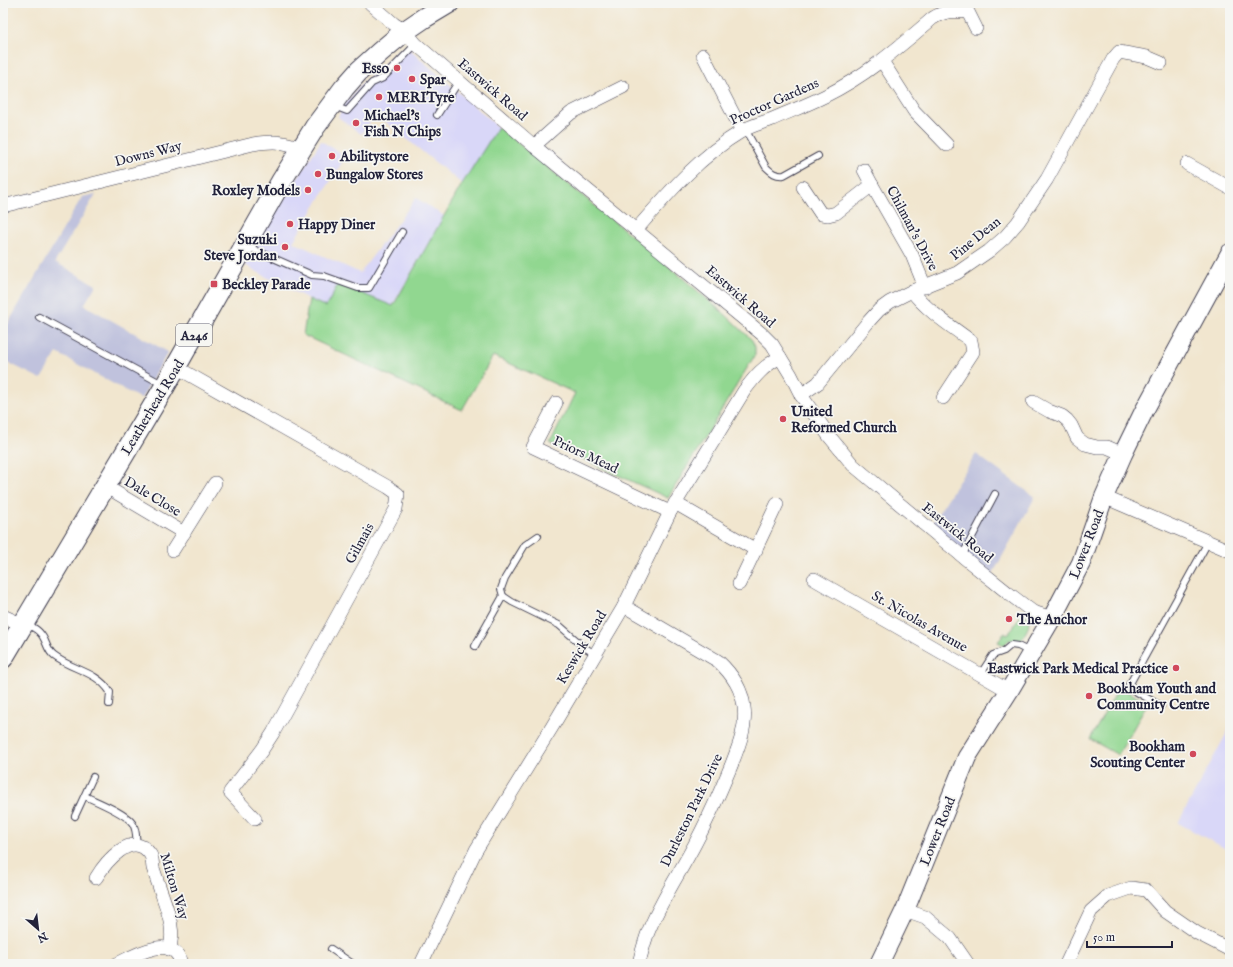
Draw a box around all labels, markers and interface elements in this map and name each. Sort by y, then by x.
street label: Eastwick Road [454,55,531,125]
place label: Esso [362,60,389,78]
marker: Esso [392,63,402,73]
place label: Spar [420,71,447,89]
marker: Spar [407,74,417,84]
street label: Proctor Gardens [727,74,822,130]
place label: MERITyre [387,89,455,107]
marker: MERITyre [374,92,384,102]
place label: Michael's Fish N Chips [364,107,441,141]
marker: Michael's Fish N Chips [351,118,361,128]
street label: Downs Way [113,137,184,171]
place label: Abilitystore [339,148,409,166]
marker: Abilitystore [327,151,337,161]
place label: Bungalow Stores [326,166,423,184]
marker: Bungalow Stores [313,169,323,179]
place label: Roxley Models [212,182,300,200]
street label: Chilman's Drive [882,183,942,275]
marker: Roxley Models [303,185,313,195]
street label: Pine Dean [947,213,1005,265]
place label: Happy Diner [298,216,376,234]
marker: Happy Diner [285,219,295,229]
place label: Suzuki Steve Jordan [204,231,278,265]
marker: Suzuki Steve Jordan [280,242,290,252]
street label: Eastwick Road [702,262,779,332]
place label: Beckley Parade [222,276,311,294]
marker: Beckley Parade [209,279,219,289]
road number: A246 [176,324,212,346]
street label: Leatherhead Road [117,356,189,459]
place label: United Reformed Church [790,403,897,437]
marker: United Reformed Church [778,414,788,424]
street label: Priors Mead [550,432,622,478]
street label: Dale Close [121,473,185,521]
street label: Eastwick Road [918,499,997,567]
street label: Lower Road [1065,507,1109,582]
street label: Gilmais [341,520,379,567]
street label: St. Nicolas Avenue [868,587,971,657]
street label: Keswick Road [553,607,611,688]
place label: The Anchor [1016,611,1088,629]
marker: The Anchor [1004,614,1014,624]
place label: Eastwick Park Medical Practice [988,660,1169,678]
marker: Eastwick Park Medical Practice [1171,663,1181,673]
place label: Bookham Youth and Community Centre [1097,680,1216,714]
marker: Bookham Youth and Community Centre [1084,691,1094,701]
place label: Bookham Scouting Center [1090,738,1186,772]
marker: Bookham Scouting Center [1188,749,1198,759]
street label: Durleston Park Drive [657,750,727,870]
street label: Lower Road [916,794,960,869]
street label: Milton Way [155,851,193,922]
north arrow [18,909,58,949]
scale bar [1087,923,1172,949]
text: N [34,928,51,946]
text: 50 m [1093,930,1115,945]

